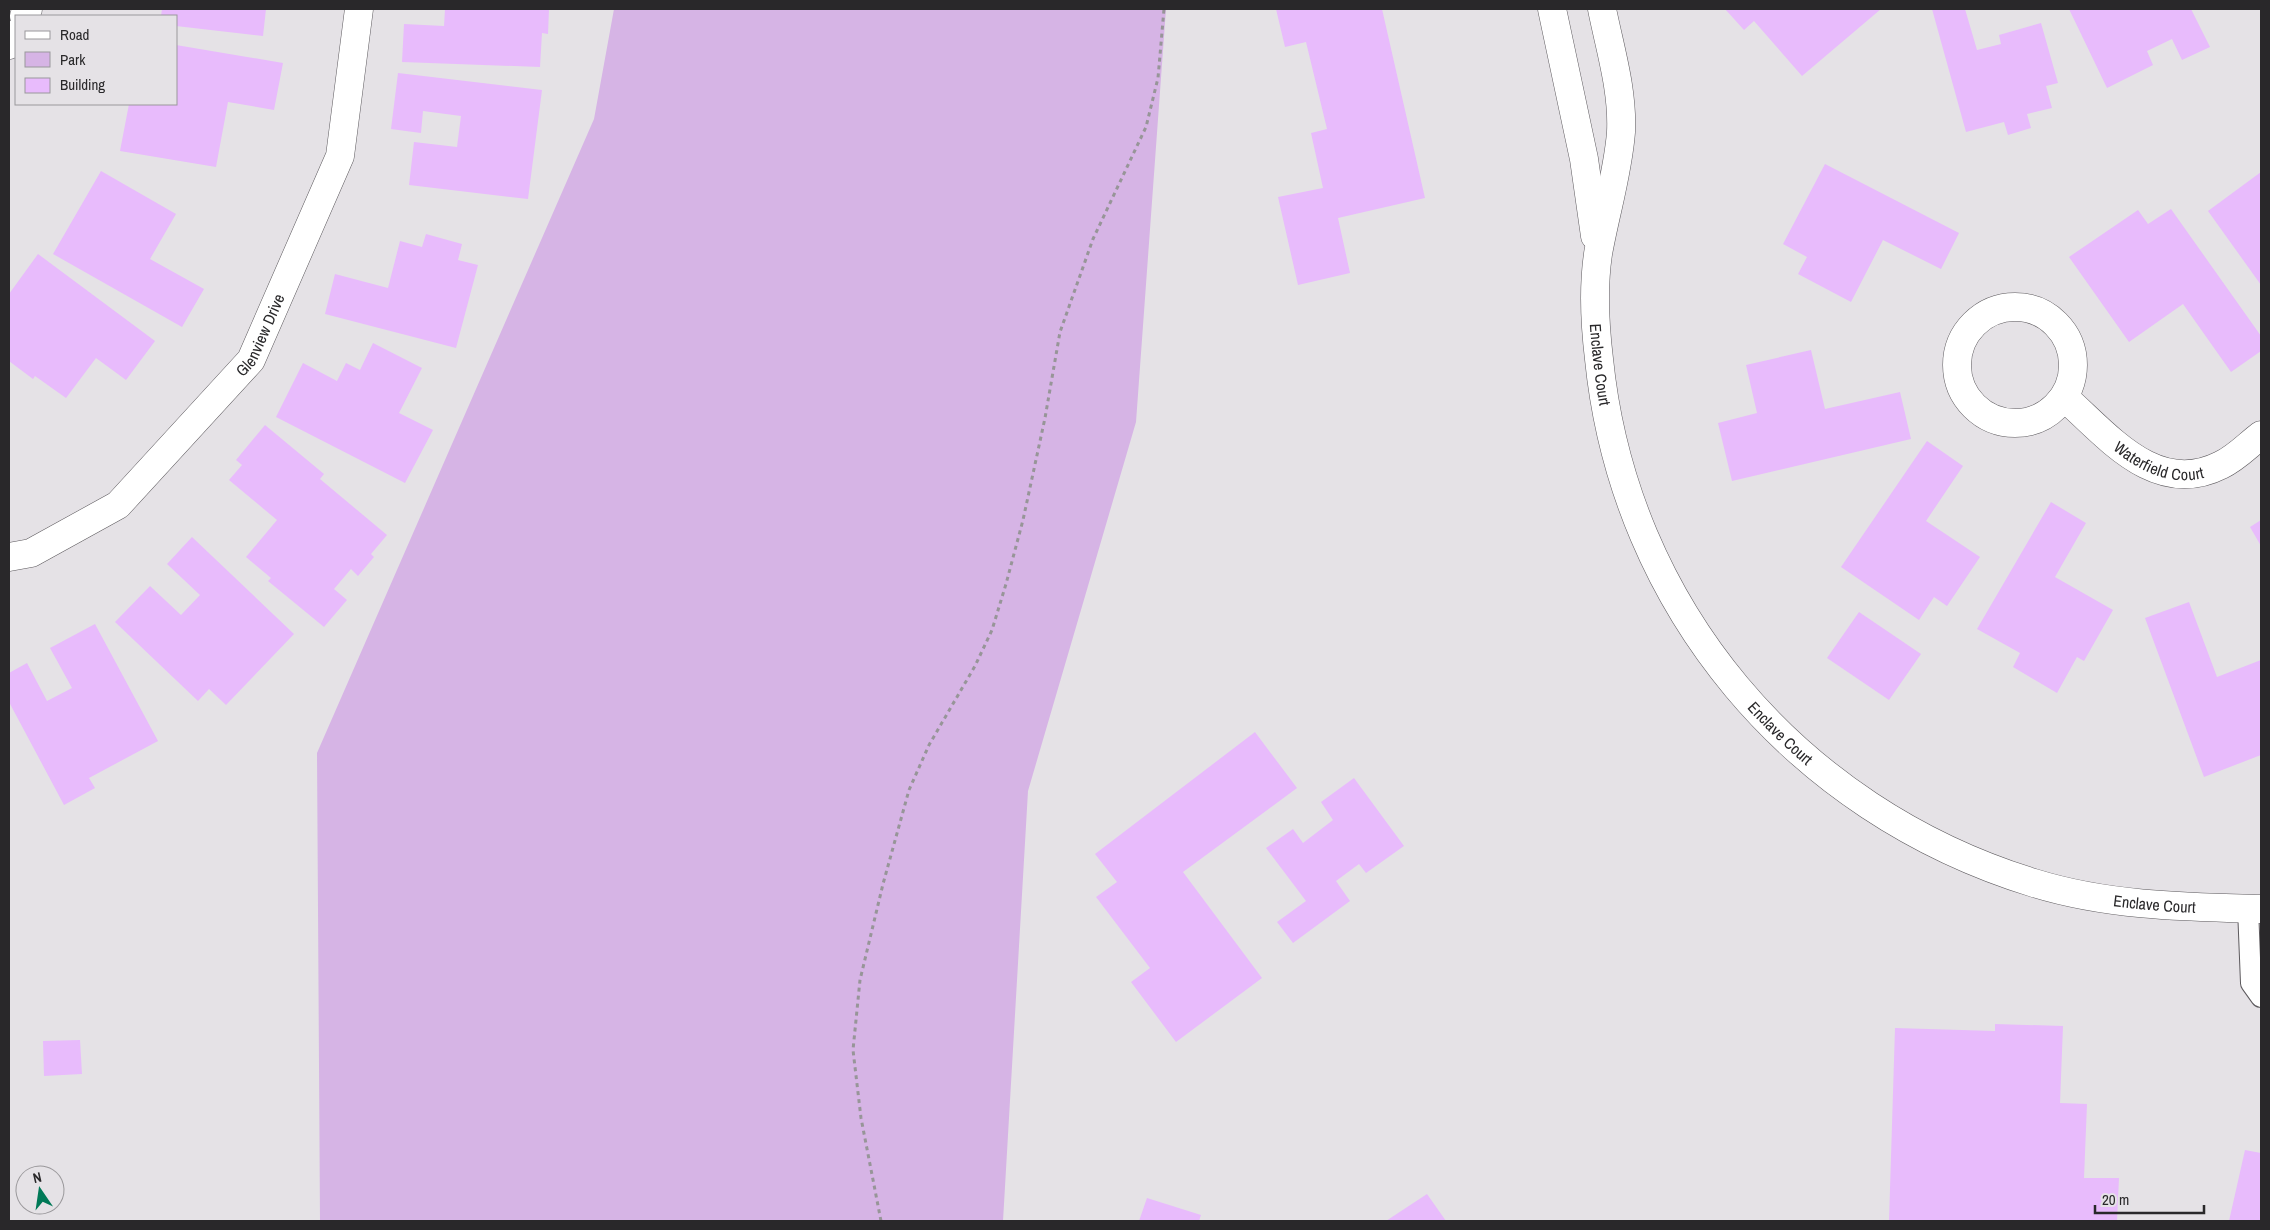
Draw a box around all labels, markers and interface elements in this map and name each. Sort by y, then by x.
legend [15,15,178,105]
text: Road [60,24,89,45]
text: Park [60,49,86,70]
text: Building [60,74,105,95]
street label: Glenview Drive [230,290,290,381]
street label: Enclave Court [1585,323,1616,408]
street label: Waterfield Court [2109,436,2206,485]
street label: Enclave Court [1743,697,1818,770]
street label: Enclave Court [2112,889,2196,918]
north arrow [15,1165,65,1215]
text: N [31,1168,43,1187]
scale bar [2095,1182,2204,1214]
text: 20 m [2102,1189,2129,1210]

